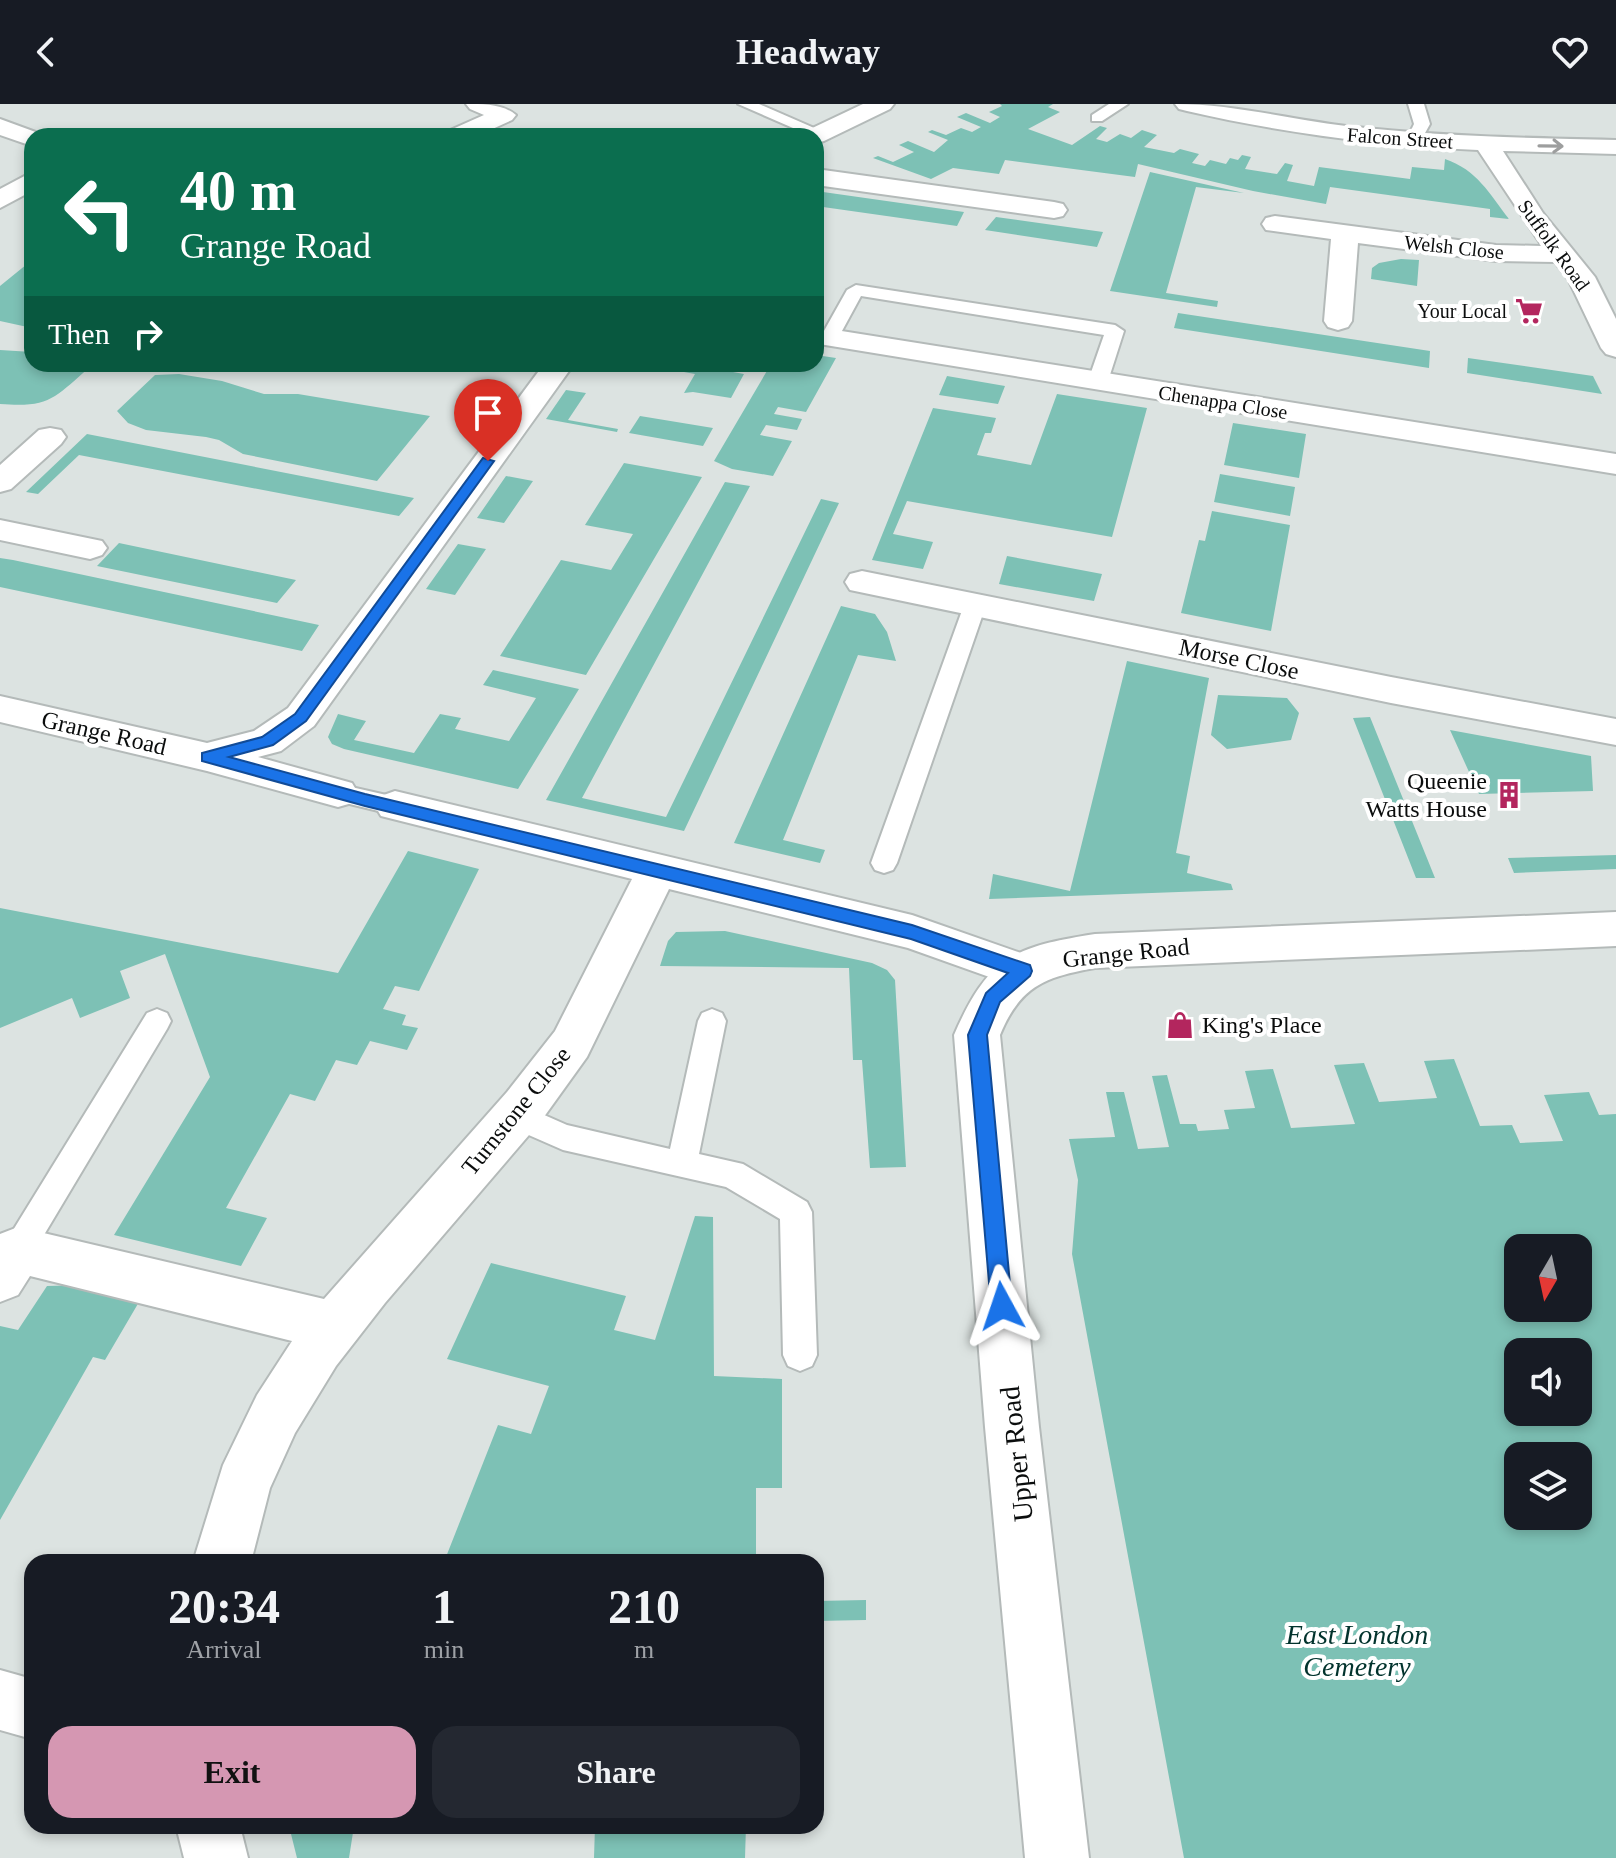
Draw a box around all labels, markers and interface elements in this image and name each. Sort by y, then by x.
icon: back [24,30,68,74]
icon: heart [1548,30,1592,74]
text: Headway [736,32,880,72]
street label: Falcon Street [1346,123,1454,153]
one-way arrow [1537,138,1564,153]
icon: left [48,160,152,264]
text: 40 m [180,160,297,222]
street label: Suffolk Road [1514,195,1594,295]
text: Grange Road [180,226,371,266]
street label: Welsh Close [1403,231,1505,263]
supermarket icon: Your Local [1514,296,1544,326]
place label: Your Local [1417,300,1507,322]
icon: right [126,312,170,356]
text: Then [48,317,110,350]
pin [454,379,522,461]
street label: Chenappa Close [1157,381,1289,424]
icon: arrive [466,391,510,435]
street label: Morse Close [1177,634,1301,684]
street label: Grange Road [39,706,169,760]
place label: Queenie Watts House [1366,768,1487,822]
building icon: Queenie Watts House [1494,780,1524,810]
street label: Grange Road [1061,933,1191,973]
shop icon: King's Place [1165,1010,1195,1040]
place label: King's Place [1202,1012,1322,1038]
street label: Turnstone Close [456,1042,576,1180]
north arrow [1504,1234,1592,1322]
map controls [1504,1234,1592,1530]
position arrow [960,1264,1044,1348]
button: sound [1504,1338,1592,1426]
street label: Upper Road [994,1385,1039,1523]
button: layers [1504,1442,1592,1530]
text: 20:34 [168,1580,280,1633]
text: 1 [432,1580,456,1633]
text: 210 [608,1580,680,1633]
park label: East London Cemetery [1285,1619,1428,1682]
text: Arrival [186,1635,261,1664]
text: min [424,1635,464,1664]
text: m [634,1635,654,1664]
button: Exit [48,1726,416,1818]
button: Share [432,1726,800,1818]

